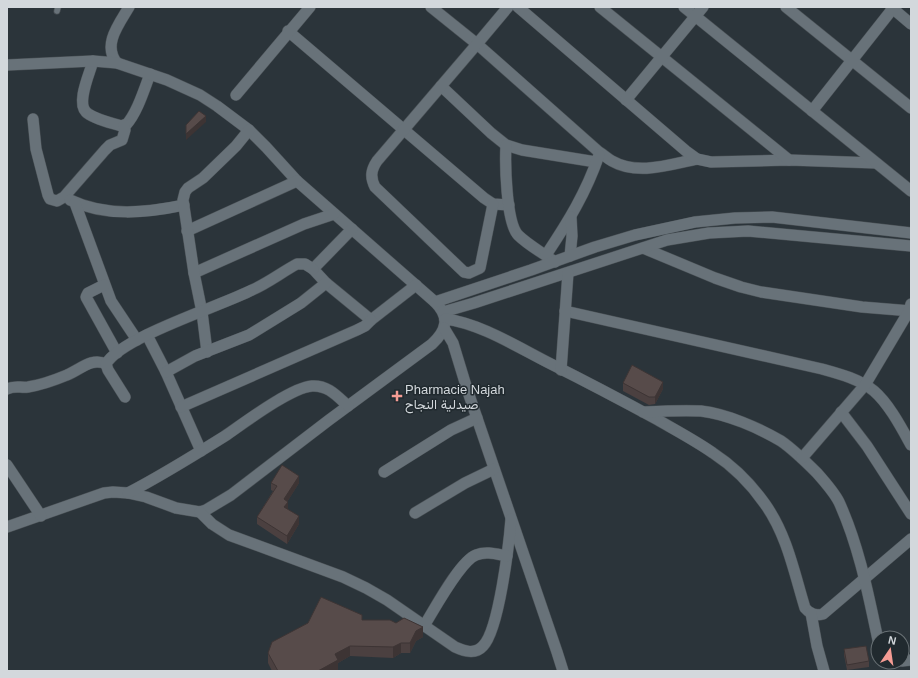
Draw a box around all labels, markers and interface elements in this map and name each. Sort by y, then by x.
place label: Pharmacie Najah صيدلية النجاح [405,382,505,414]
marker: Pharmacie Najah صيدلية النجاح [392,391,402,401]
north arrow [870,630,910,670]
text: N [887,634,898,647]

